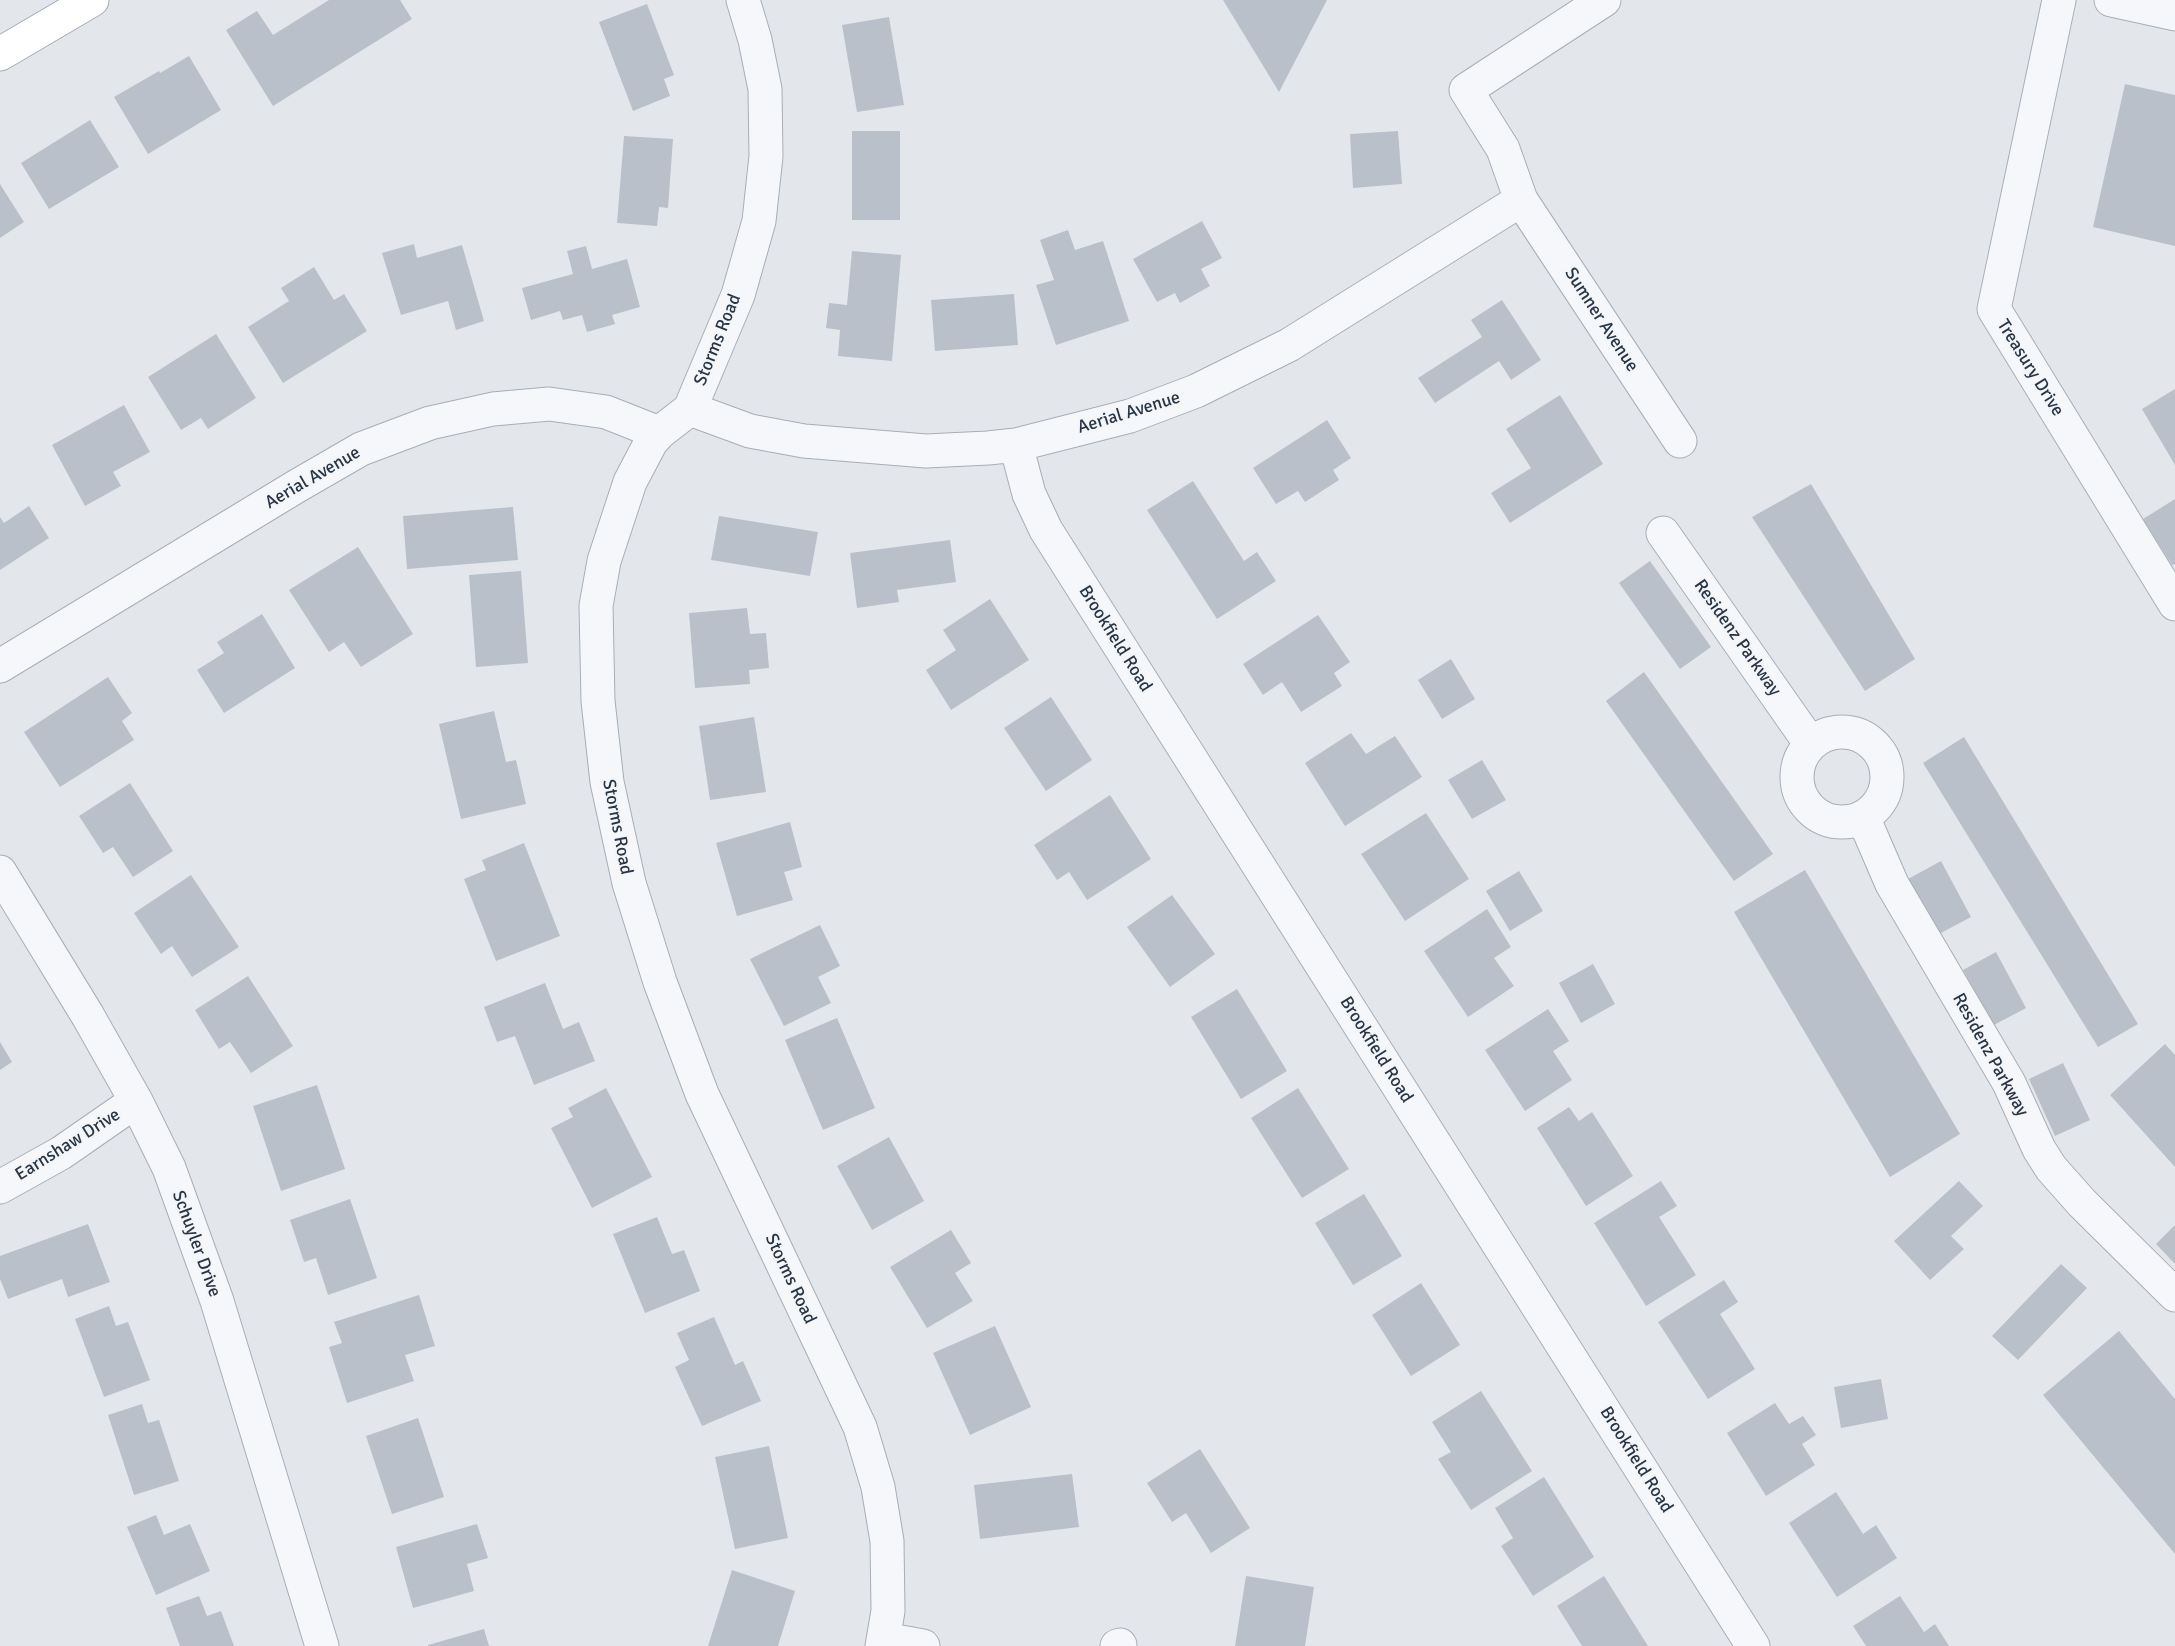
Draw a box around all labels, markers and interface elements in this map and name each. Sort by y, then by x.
street label: Sumner Avenue [1559,264,1643,376]
street label: Storms Road [690,291,746,389]
street label: Treasury Drive [1992,316,2068,420]
street label: Aerial Avenue [1075,387,1183,439]
street label: Aerial Avenue [262,442,364,514]
street label: Residenz Parkway [1689,576,1785,700]
street label: Brookfield Road [1074,582,1156,696]
street label: Storms Road [597,777,637,877]
street label: Residenz Parkway [1947,990,2033,1120]
street label: Brookfield Road [1335,993,1417,1107]
street label: Earnshaw Drive [12,1104,124,1186]
street label: Schuyler Drive [167,1188,225,1300]
street label: Storms Road [760,1231,820,1327]
street label: Brookfield Road [1595,1403,1677,1517]

